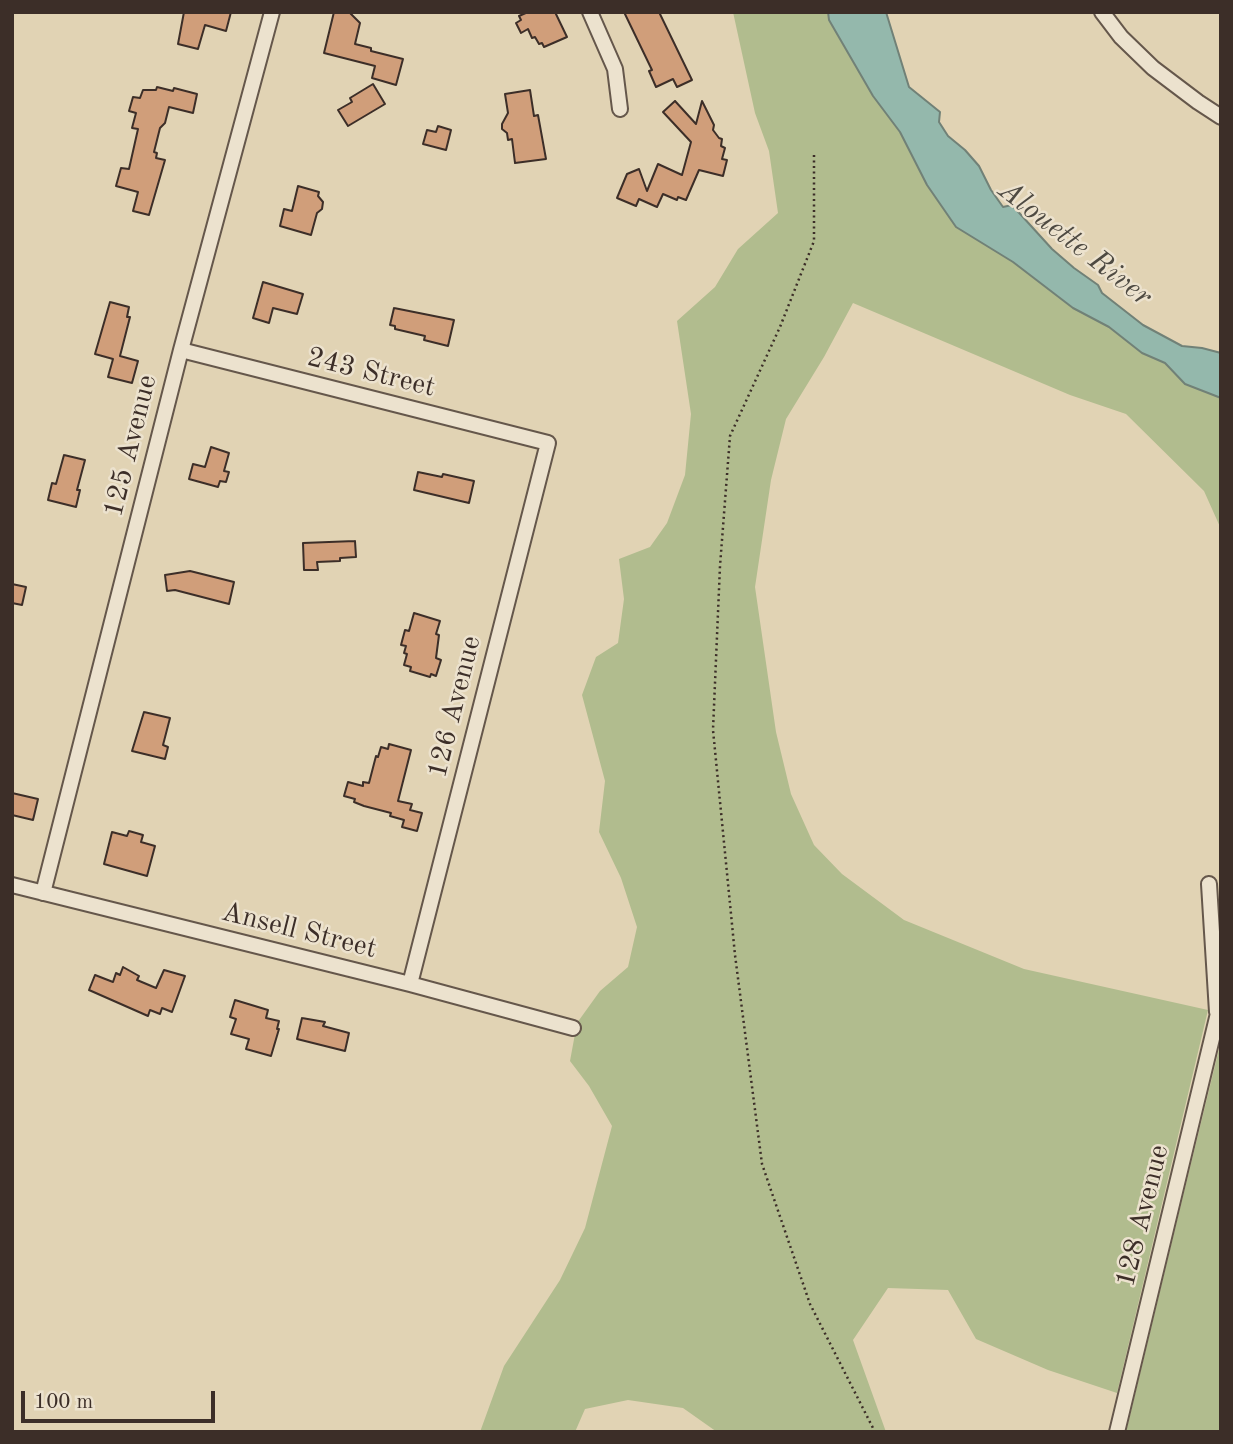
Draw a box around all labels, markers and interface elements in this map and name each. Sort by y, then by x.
water label: Alouette River [991,173,1159,315]
street label: 243 Street [303,341,439,405]
street label: 125 Avenue [97,371,165,521]
street label: 126 Avenue [421,632,489,782]
street label: Ansell Street [218,896,380,966]
street label: 128 Avenue [1109,1141,1177,1291]
scale bar [24,1378,219,1422]
text: 100 m [34,1392,93,1413]

